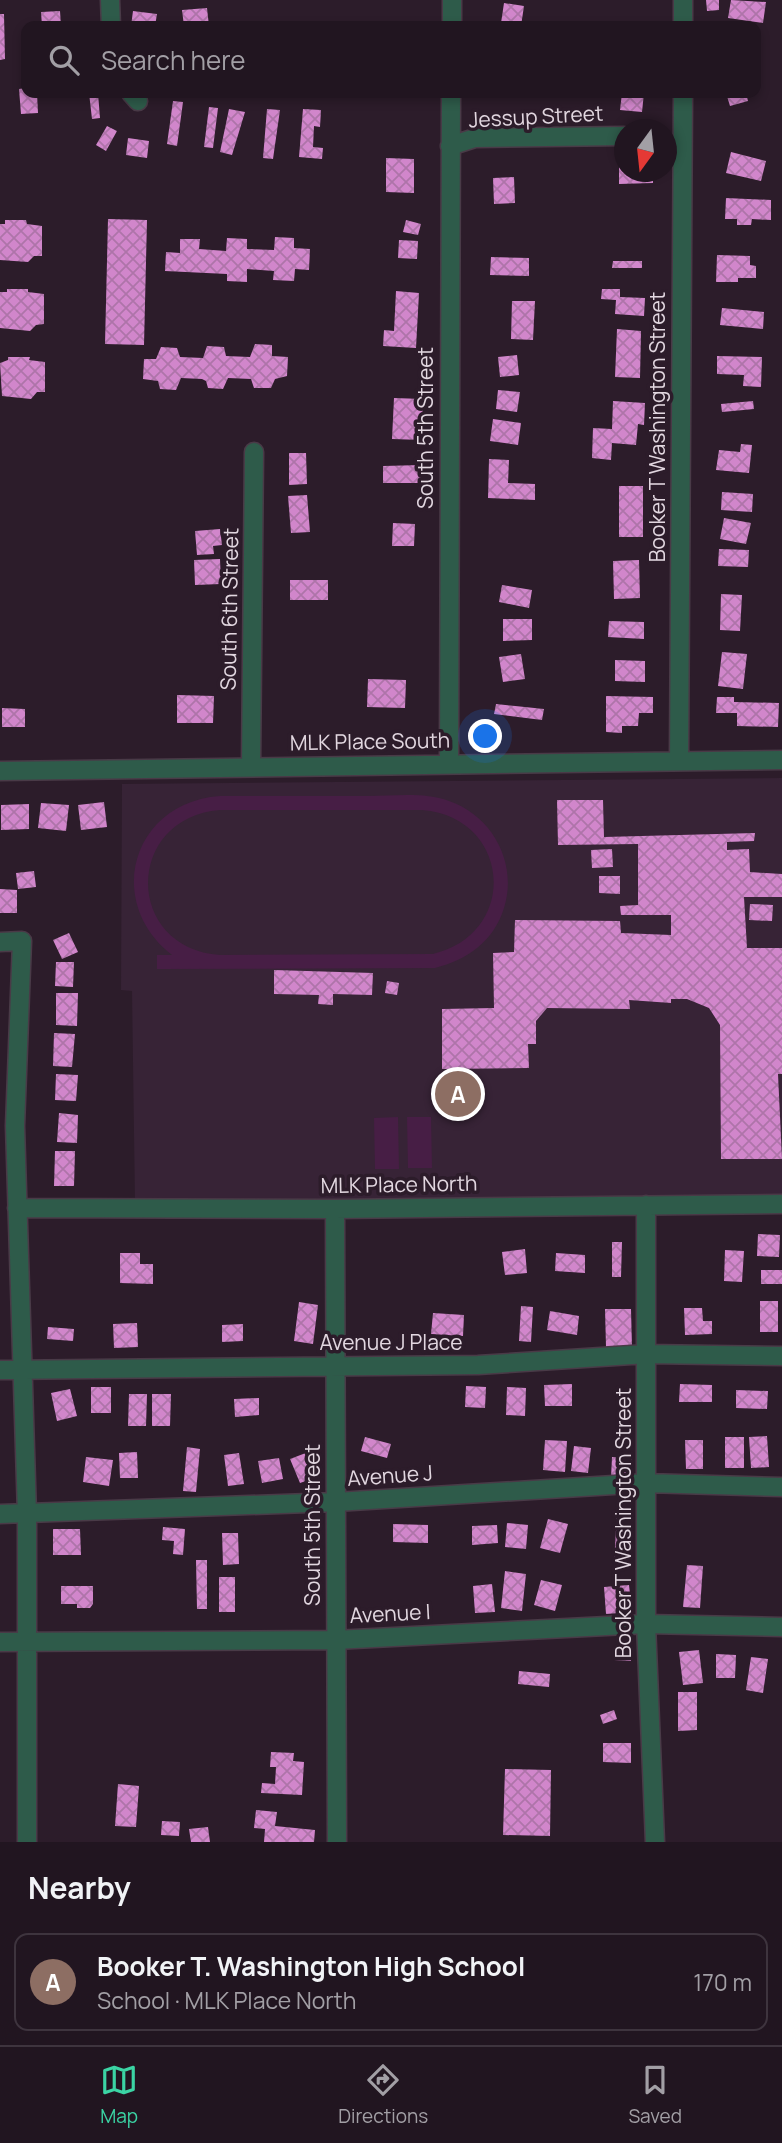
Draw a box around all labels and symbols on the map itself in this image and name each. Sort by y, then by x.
street label: Jessup Street [468,98,604,134]
north arrow [614,119,677,182]
street label: Booker T Washington Street [643,292,671,562]
street label: South 5th Street [411,347,439,509]
street label: South 6th Street [214,527,244,691]
your location [468,719,502,753]
street label: MLK Place South [290,726,450,756]
pin: A [435,1068,481,1120]
street label: MLK Place North [320,1169,478,1199]
street label: Avenue J Place [320,1328,462,1356]
street label: Booker T Washington Street [609,1388,637,1658]
street label: South 5th Street [298,1444,326,1606]
street label: Avenue J [346,1458,434,1492]
street label: Avenue I [349,1597,431,1629]

